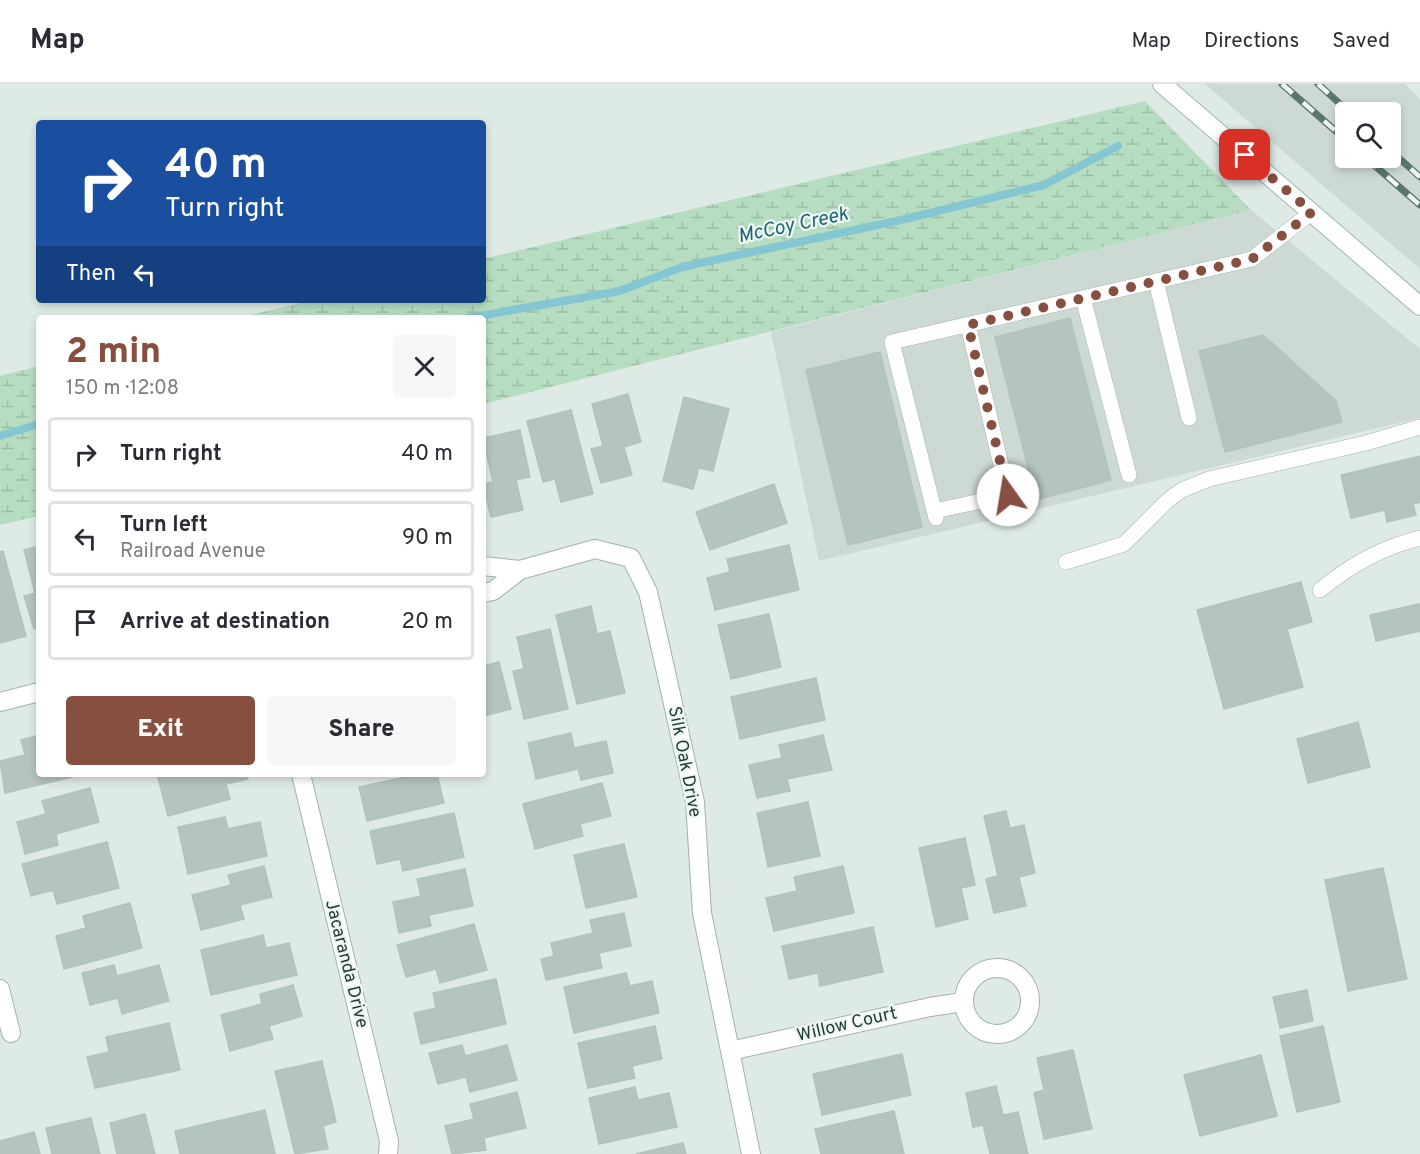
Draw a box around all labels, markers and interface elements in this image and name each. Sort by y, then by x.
text: Map [30,23,85,59]
text: Map [1131,28,1171,55]
text: Directions [1204,28,1299,55]
text: Saved [1332,28,1390,55]
map controls [1335,102,1401,168]
button: search [1335,102,1401,168]
pin [1219,129,1270,180]
icon: arrive [1228,138,1261,171]
text: 40 m [165,140,267,193]
icon: right [66,144,144,222]
text: Turn right [165,192,284,226]
water label: McCoy Creek [735,201,851,250]
icon: left [128,258,161,291]
text: Then [66,261,116,288]
text: 2 min [66,330,161,376]
button: close [393,335,456,398]
text: 150 m · 12:08 [66,376,179,402]
icon: right [69,438,102,471]
text: Turn right [120,441,222,468]
text: 40 m [401,441,453,468]
position arrow [976,463,1040,527]
text: Turn left [120,512,208,539]
icon: left [69,522,102,555]
text: 90 m [402,525,453,552]
text: Railroad Avenue [120,539,265,565]
icon: arrive [69,606,102,639]
text: Arrive at destination [120,609,330,636]
text: 20 m [402,609,453,636]
button: Exit [66,696,255,765]
button: Share [267,696,456,765]
street label: Silk Oak Drive [662,705,706,819]
street label: Jacaranda Drive [319,898,373,1030]
street label: Willow Court [795,1002,899,1048]

